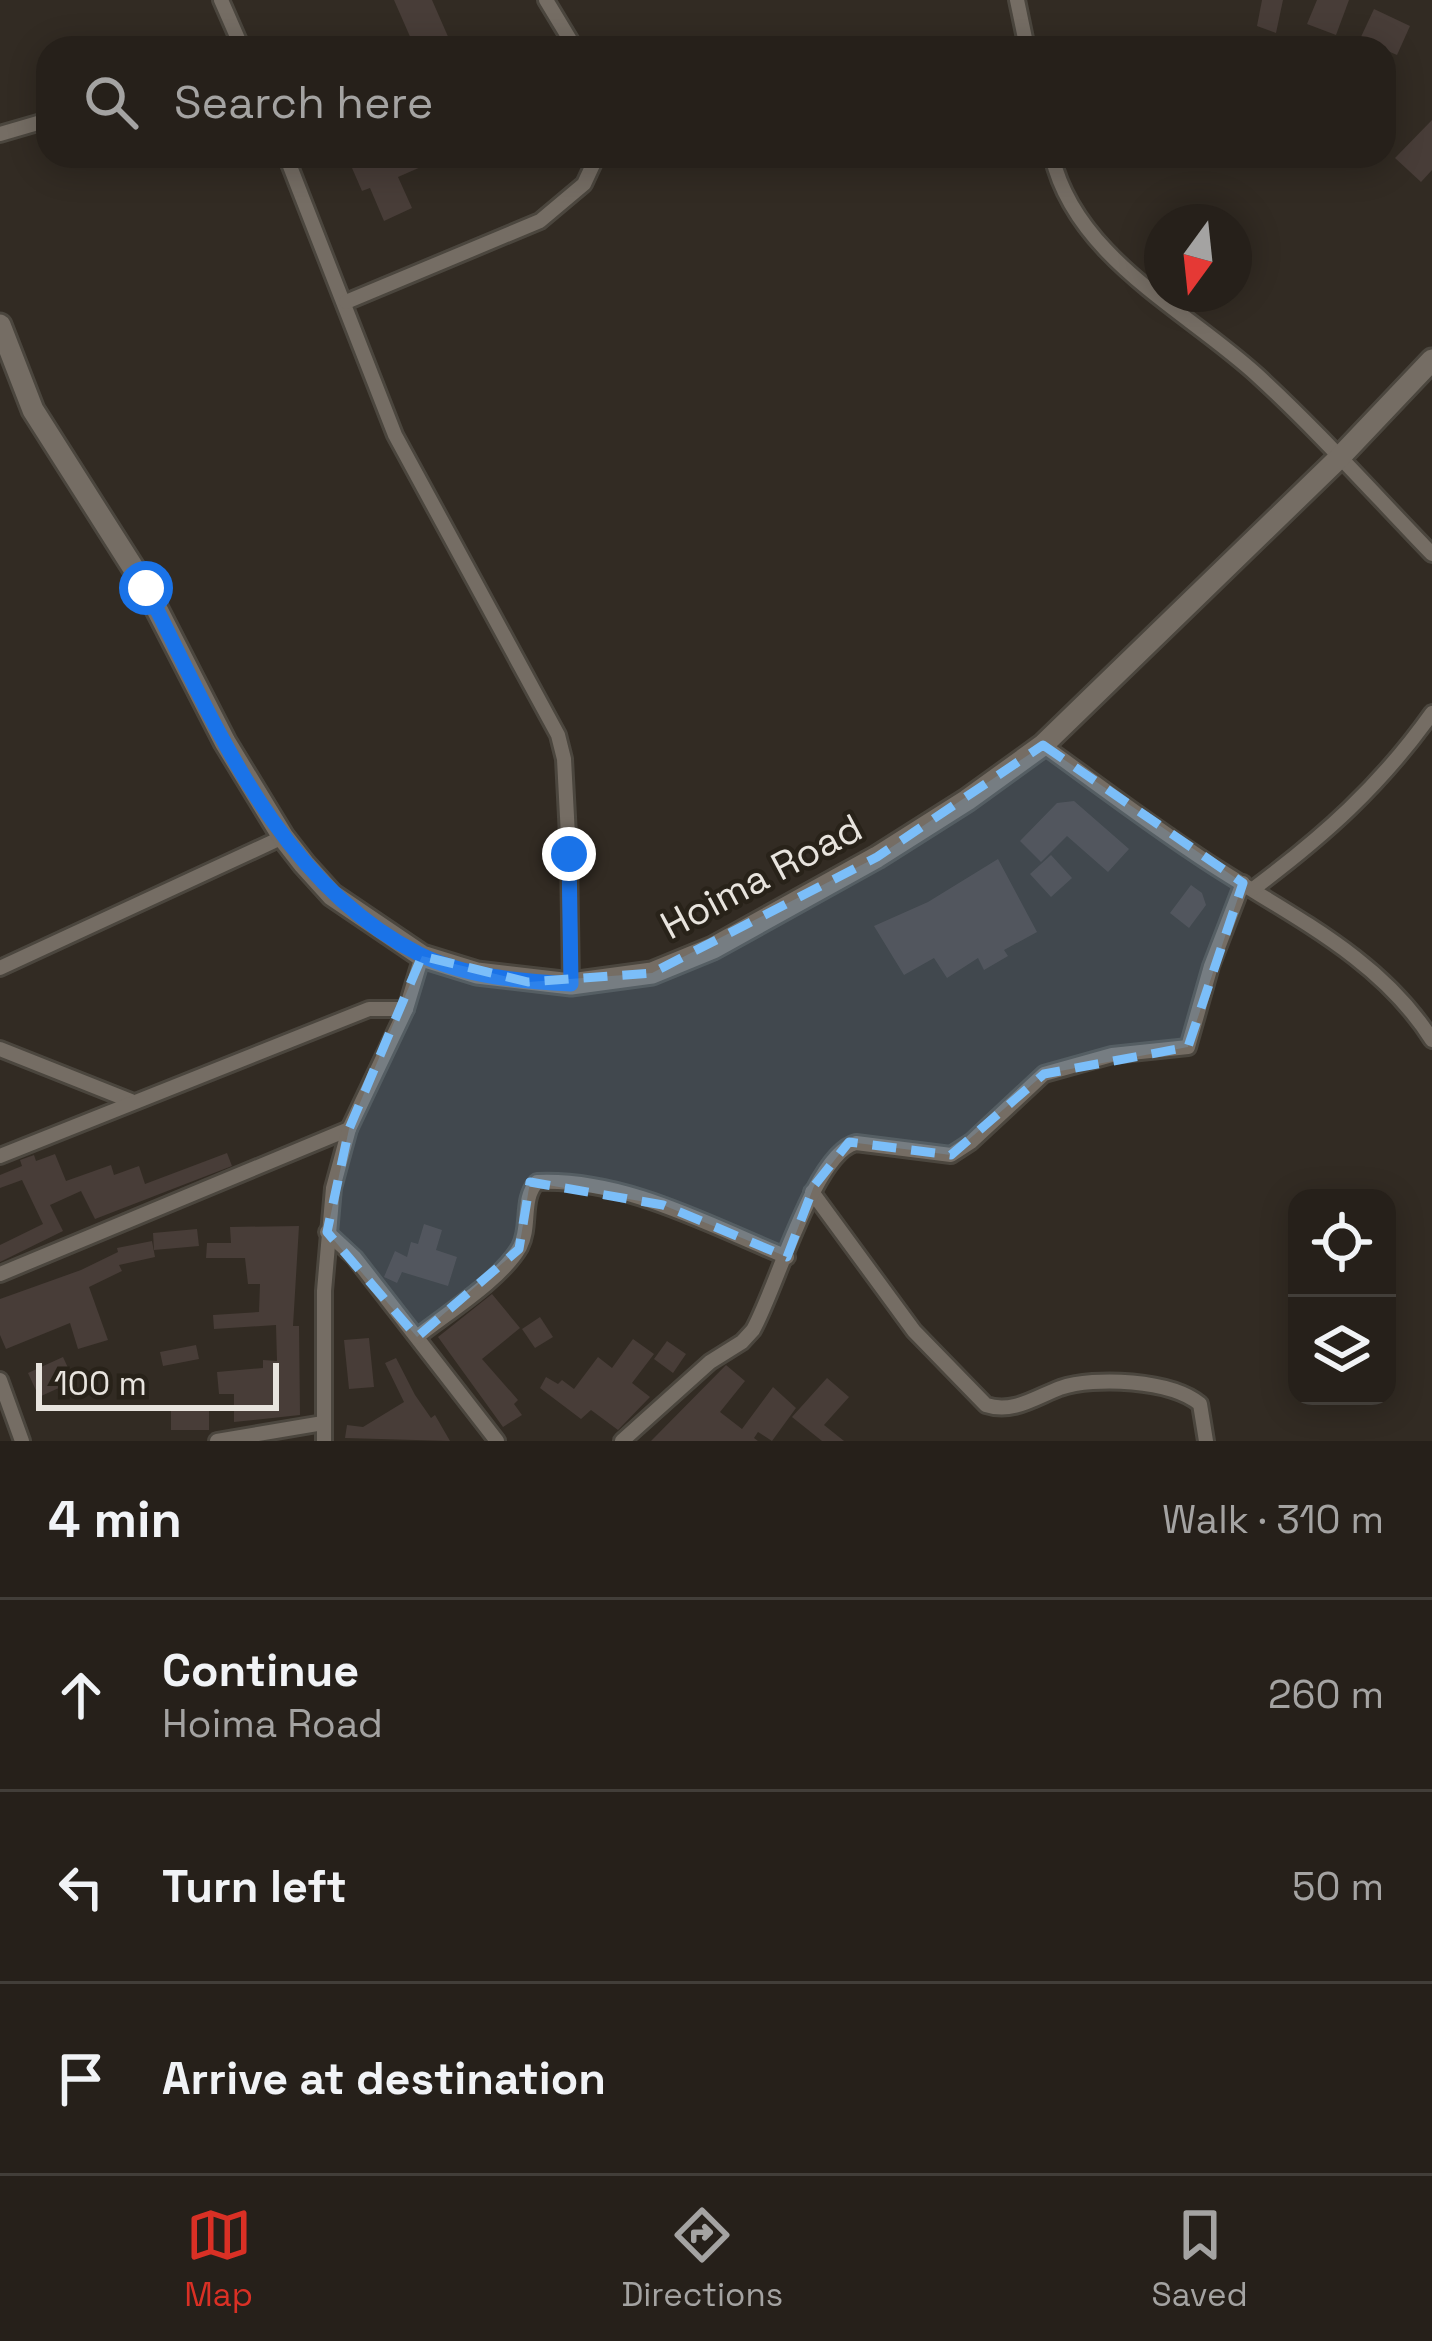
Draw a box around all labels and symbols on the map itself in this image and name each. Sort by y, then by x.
north arrow [1144,204,1252,312]
route start [119,561,173,615]
street label: Hoima Road [652,803,870,950]
route end [542,827,596,881]
scale bar [36,1357,279,1410]

